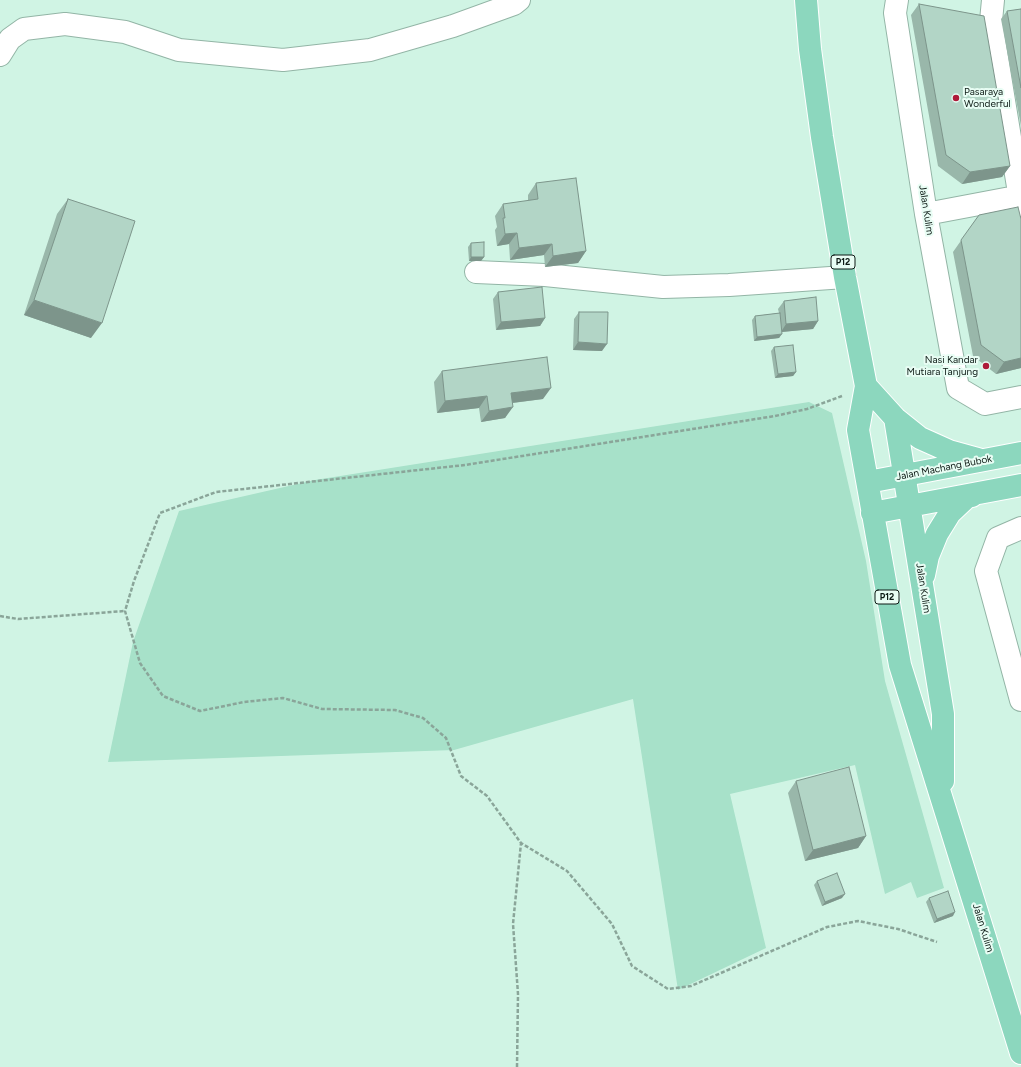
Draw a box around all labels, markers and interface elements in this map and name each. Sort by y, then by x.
place label: Pasaraya Wonderful [964,86,1011,110]
marker: Pasaraya Wonderful [951,93,961,103]
street label: Jalan Kulim [916,184,936,236]
road number: P12 [831,255,855,269]
place label: Nasi Kandar Mutiara Tanjung [907,354,978,378]
marker: Nasi Kandar Mutiara Tanjung [981,361,991,371]
street label: Jalan Machang Bubok [895,453,993,483]
street label: Jalan Kulim [913,562,933,614]
road number: P12 [875,590,899,604]
street label: Jalan Kulim [970,902,996,954]

